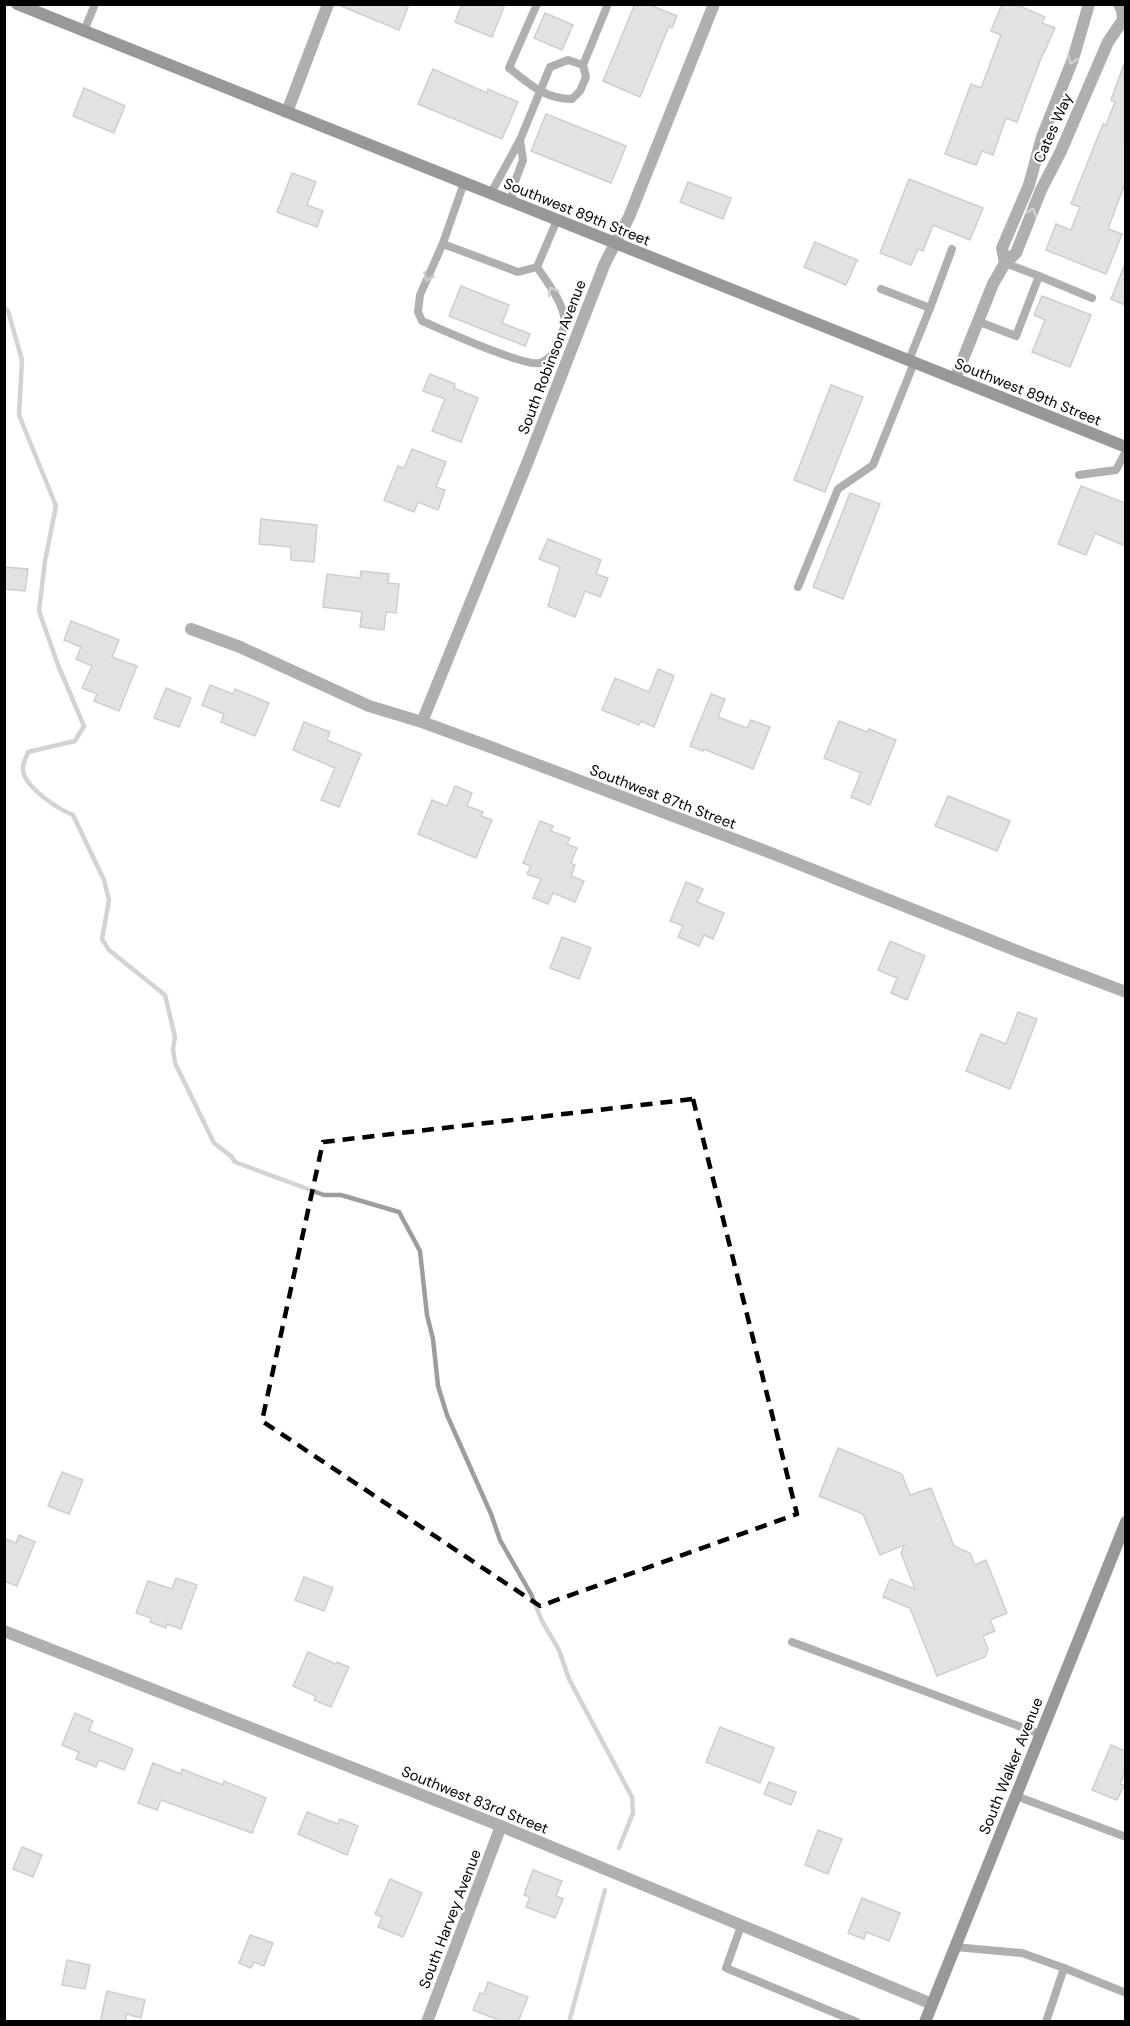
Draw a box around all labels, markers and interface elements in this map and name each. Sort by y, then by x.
one-way arrow [1067,54,1080,65]
street label: Cates Way [1029,89,1078,166]
street label: Southwest 89th Street [501,173,653,251]
one-way arrow [1025,207,1037,218]
one-way arrow [423,270,435,281]
street label: South Robinson Avenue [513,277,591,437]
one-way arrow [548,286,559,297]
street label: Southwest 89th Street [952,353,1104,431]
street label: Southwest 87th Street [587,760,739,834]
street label: South Walker Avenue [974,1695,1048,1837]
street label: Southwest 83rd Street [399,1761,551,1839]
street label: South Harvey Avenue [414,1846,486,1992]

